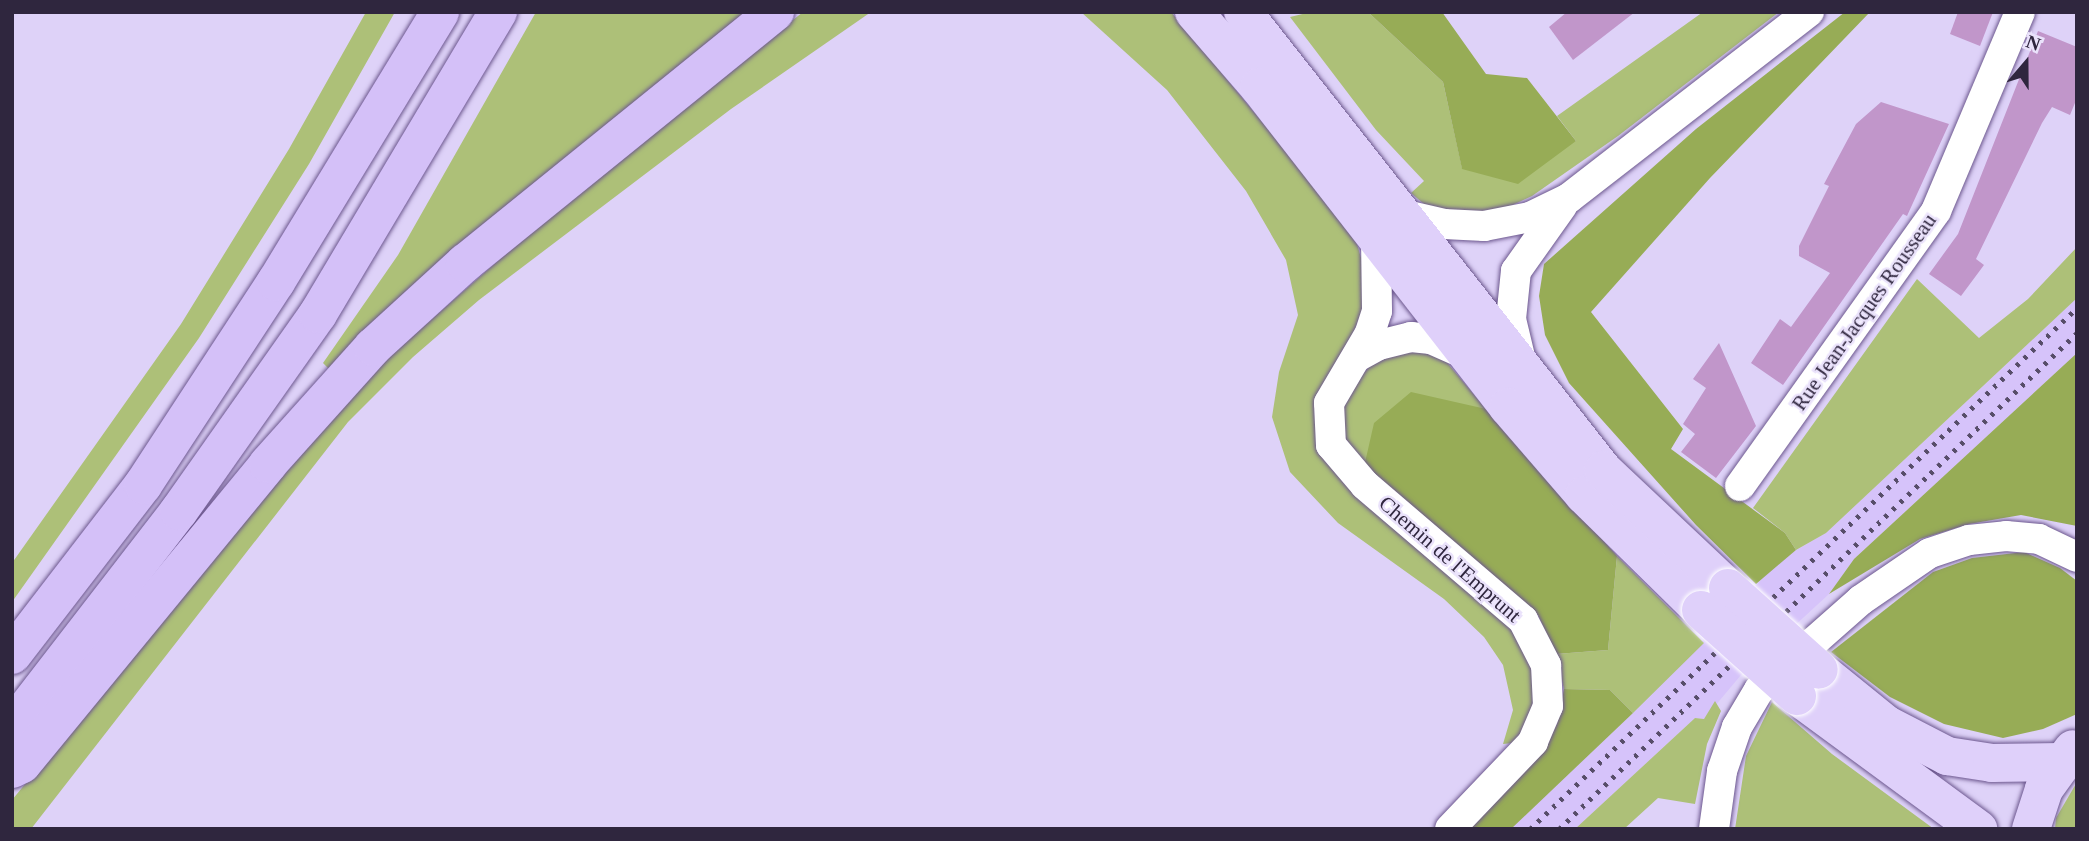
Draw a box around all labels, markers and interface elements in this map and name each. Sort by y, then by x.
north arrow [1991,28,2061,98]
text: N [2023,31,2043,55]
street label: Rue Jean-Jacques Rousseau [1786,209,1942,415]
street label: Chemin de l'Emprunt [1374,490,1526,628]

